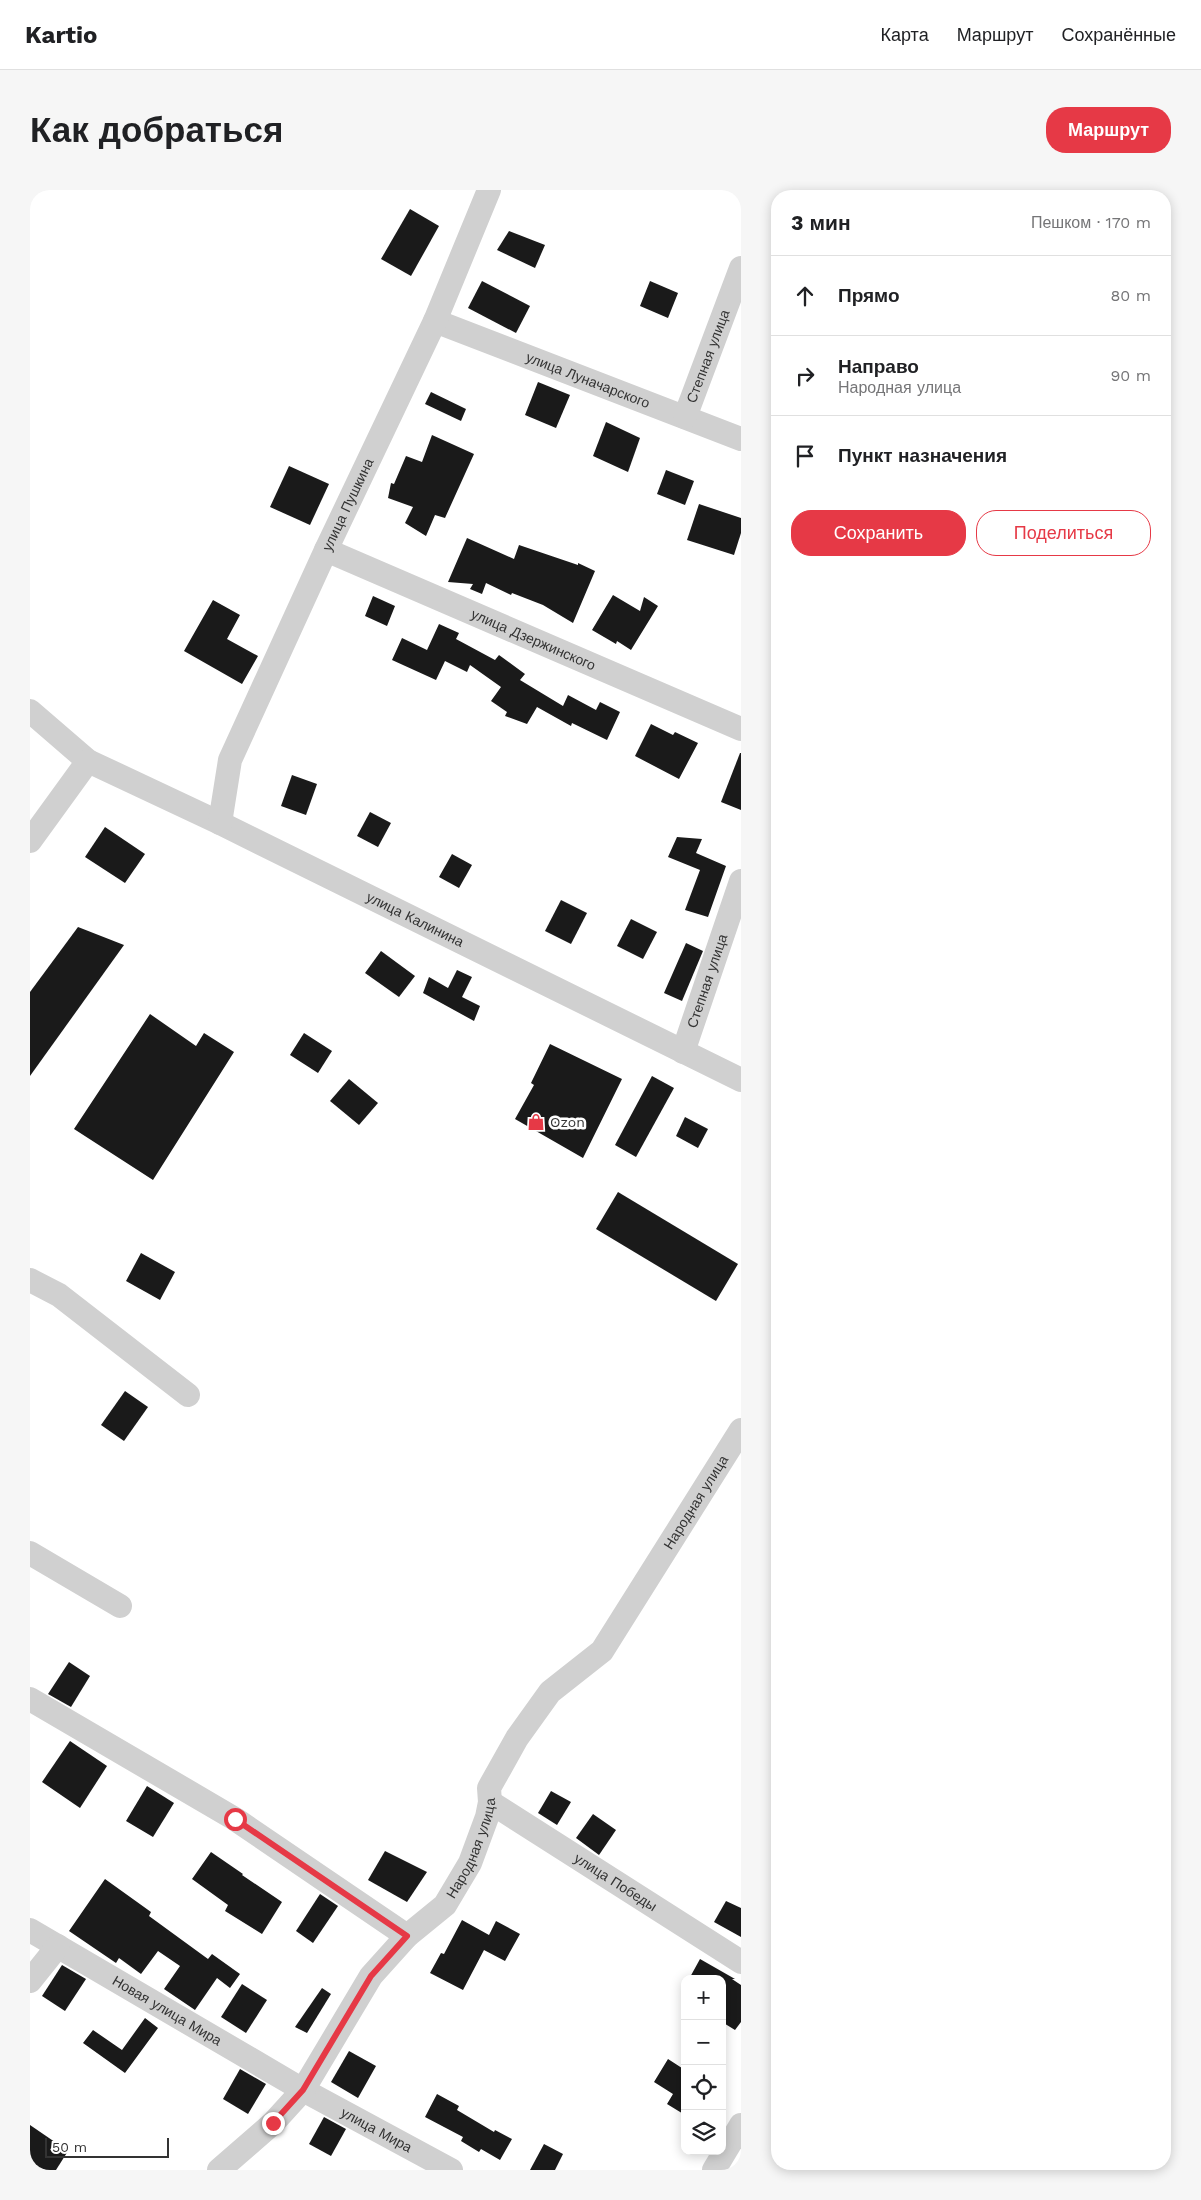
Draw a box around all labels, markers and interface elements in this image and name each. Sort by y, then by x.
text: Kartio [25,21,97,49]
text: Карта [881,24,929,45]
text: Маршрут [957,24,1033,45]
text: Сохранённые [1061,24,1176,45]
button: Маршрут [1046,107,1171,153]
text: Как добраться [30,109,283,151]
text: 3 мин [791,210,851,235]
text: Пешком · 170 m [1031,213,1151,232]
icon: ahead [791,282,819,310]
text: Прямо [838,284,900,307]
text: 80 m [1110,286,1151,305]
street label: Степная улица [683,307,733,405]
street label: улица Луначарского [524,349,652,411]
text: Направо [838,355,919,378]
icon: right [791,362,819,390]
text: 90 m [1110,366,1151,385]
text: Народная улица [838,378,961,397]
icon: arrive [791,442,819,470]
text: Пункт назначения [838,444,1007,467]
street label: улица Пушкина [319,455,377,554]
button: Сохранить [791,510,966,556]
button: Поделиться [976,510,1151,556]
street label: улица Дзержинского [469,606,598,673]
street label: улица Калинина [364,889,467,950]
street label: Степная улица [684,932,731,1030]
shop icon: Ozon [526,1112,546,1132]
place label: Ozon [550,1114,585,1130]
street label: Народная улица [660,1452,731,1552]
street label: Народная улица [443,1797,498,1901]
route start [224,1808,247,1831]
street label: улица Победы [571,1850,660,1914]
street label: Новая улица Мира [110,1972,225,2049]
map controls [681,1975,726,2155]
button: + [681,1975,726,2020]
button: − [681,2020,726,2065]
button: locate [681,2065,726,2110]
street label: улица Мира [338,2104,415,2156]
button: layers [681,2110,726,2155]
route end [262,2112,285,2135]
scale bar [45,2135,169,2158]
text: 50 m [52,2139,87,2155]

